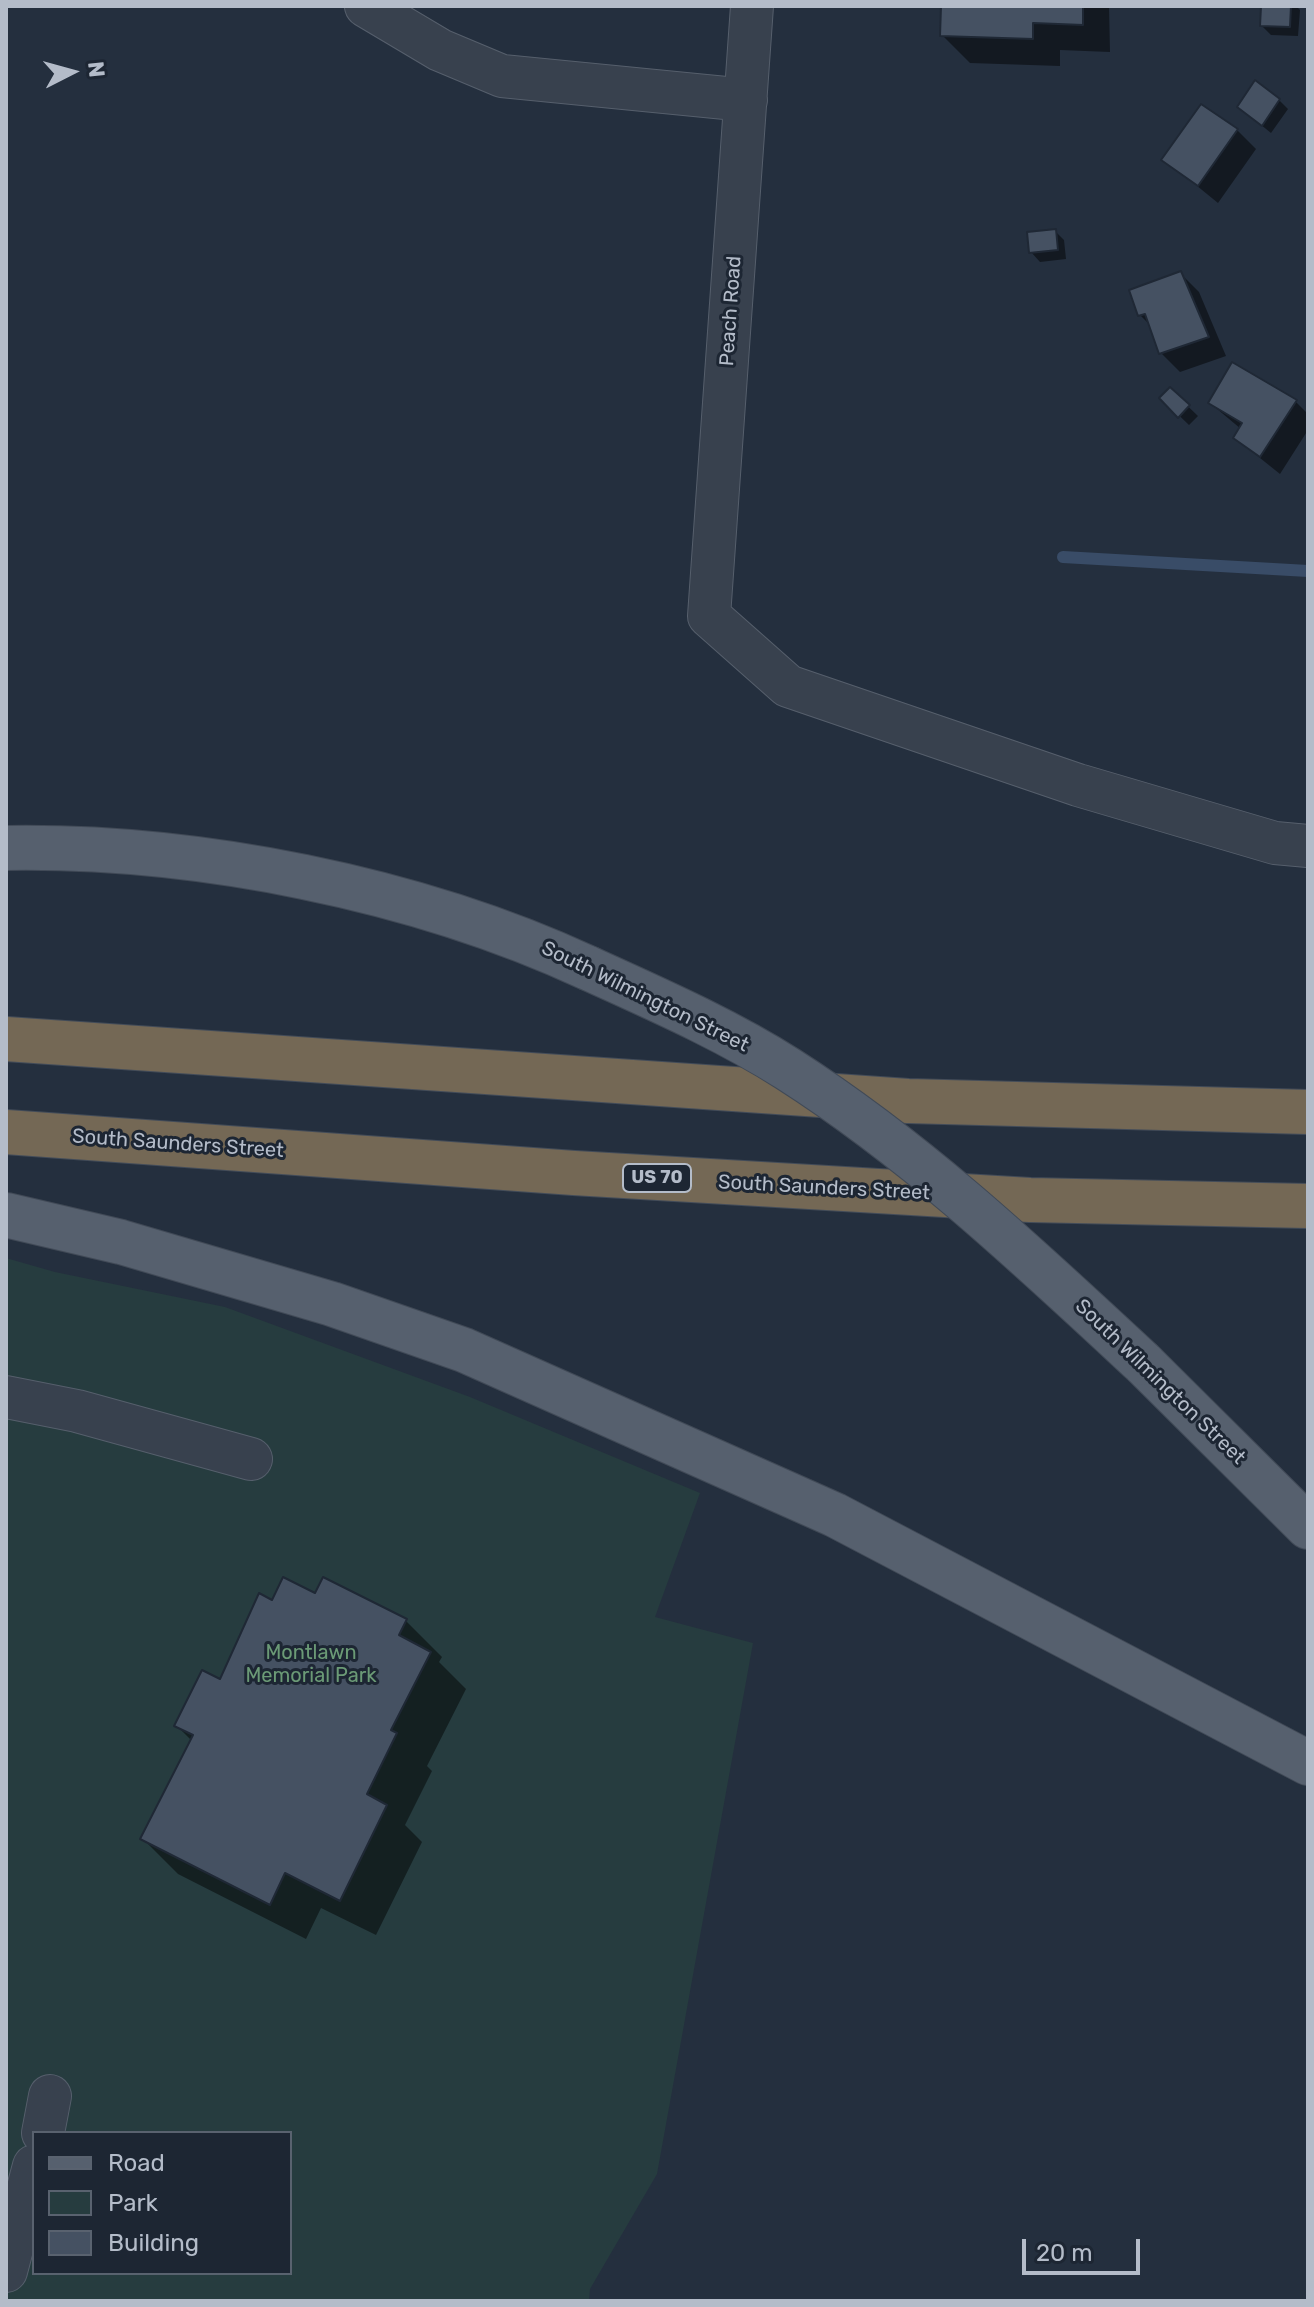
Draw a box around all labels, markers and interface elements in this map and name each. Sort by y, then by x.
north arrow [32,32,112,112]
text: N [82,60,111,79]
street label: Peach Road [715,255,747,367]
street label: South Wilmington Street [538,936,752,1058]
street label: South Saunders Street [71,1125,285,1163]
road number: US 70 [623,1164,691,1192]
street label: South Saunders Street [717,1170,931,1206]
street label: South Wilmington Street [1070,1294,1250,1470]
park label: Montlawn Memorial Park [245,1641,377,1688]
legend [32,2131,292,2275]
text: Road [108,2149,165,2177]
text: Park [108,2189,158,2217]
scale bar [1026,2223,1144,2273]
text: Building [108,2229,199,2257]
text: 20 m [1036,2239,1093,2267]

